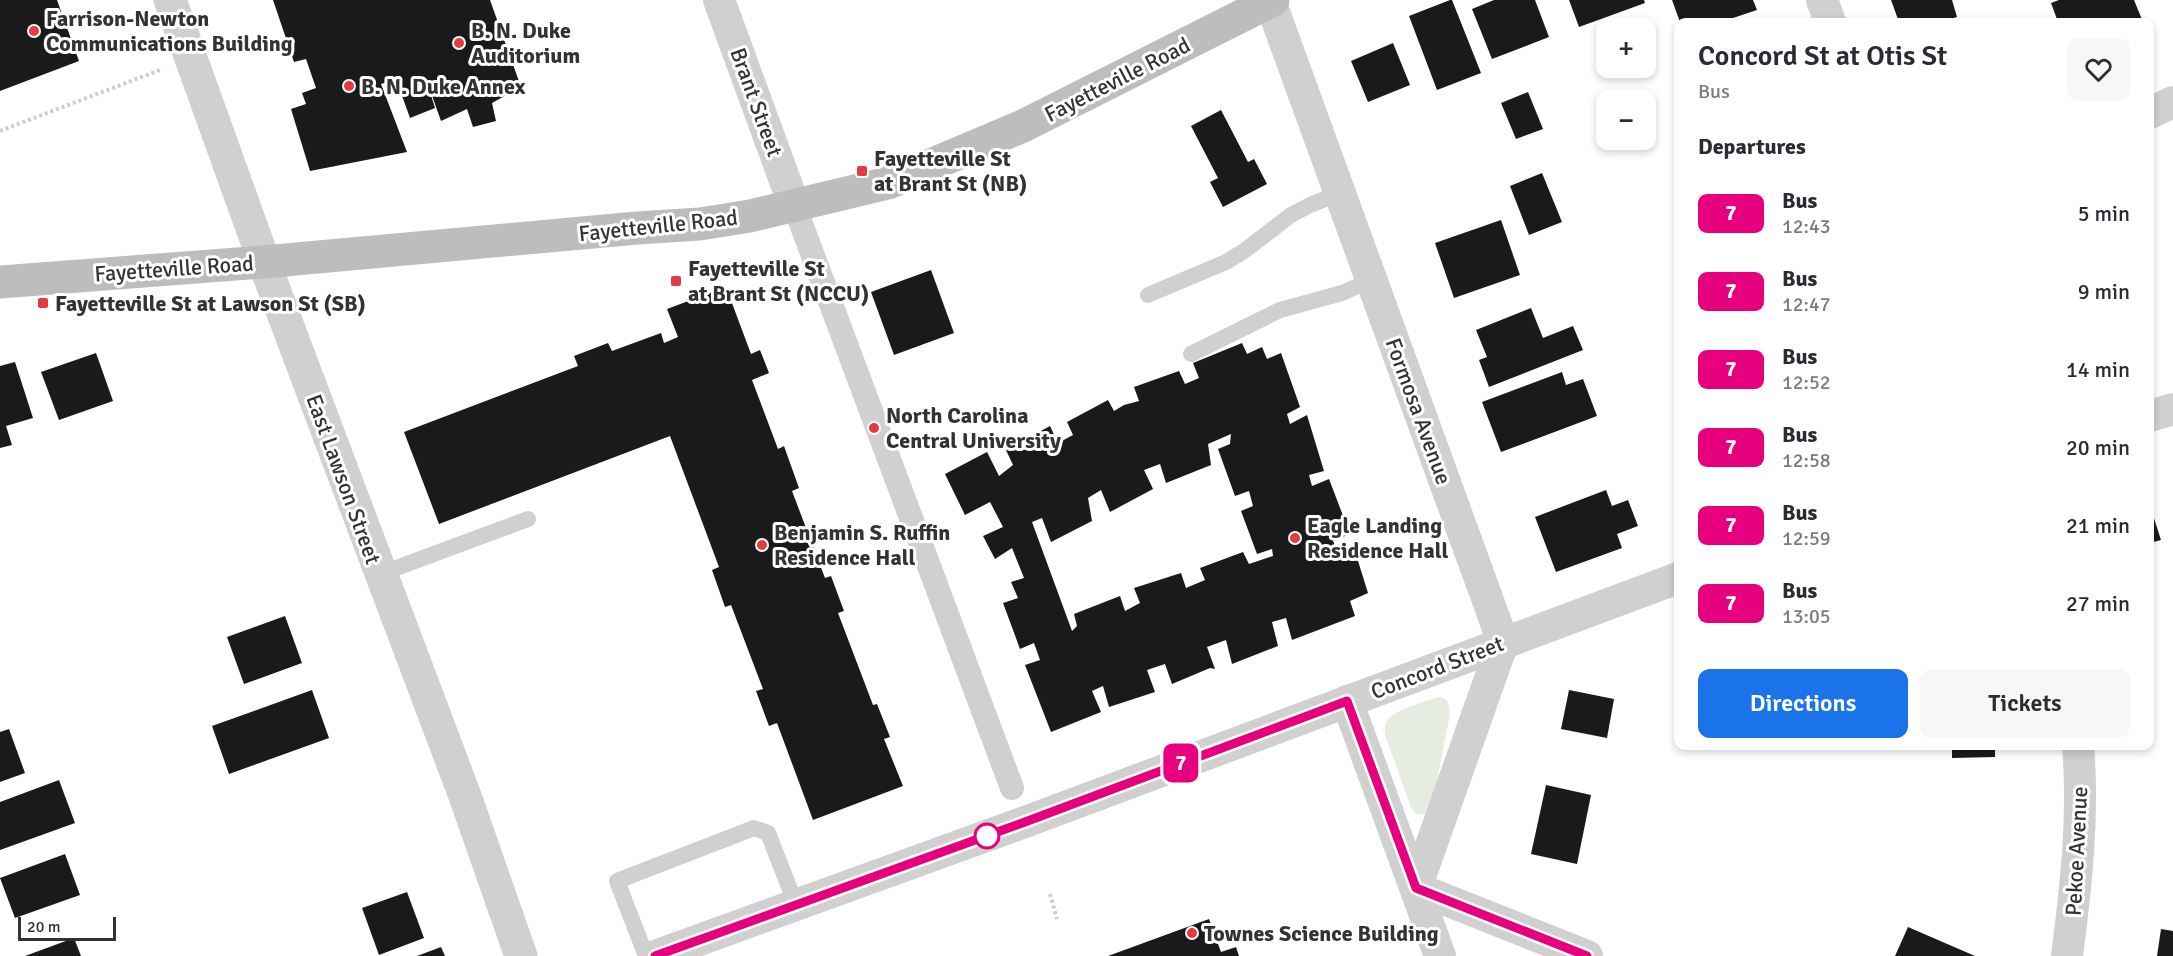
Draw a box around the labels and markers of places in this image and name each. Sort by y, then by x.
place label: Farrison-Newton Communications Building [46,5,293,57]
place label: B. N. Duke Auditorium [471,17,580,69]
marker: Farrison-Newton Communications Building [27,24,41,38]
marker: B. N. Duke Auditorium [452,36,466,50]
place label: B. N. Duke Annex [361,73,526,100]
marker: B. N. Duke Annex [342,79,356,93]
place label: Fayetteville St at Brant St (NB) [874,145,1027,197]
marker: Fayetteville St at Brant St (NB) [855,164,869,178]
place label: Fayetteville St at Brant St (NCCU) [688,255,869,307]
marker: Fayetteville St at Brant St (NCCU) [669,274,683,288]
place label: Fayetteville St at Lawson St (SB) [55,290,366,317]
marker: Fayetteville St at Lawson St (SB) [36,296,50,310]
place label: North Carolina Central University [886,402,1061,454]
marker: North Carolina Central University [867,421,881,435]
place label: Eagle Landing Residence Hall [1307,512,1448,564]
place label: Benjamin S. Ruffin Residence Hall [774,519,950,571]
marker: Eagle Landing Residence Hall [1288,531,1302,545]
marker: Benjamin S. Ruffin Residence Hall [755,538,769,552]
unlabelled marker [974,823,1000,849]
place label: Townes Science Building [1204,920,1439,947]
marker: Townes Science Building [1185,926,1199,940]

